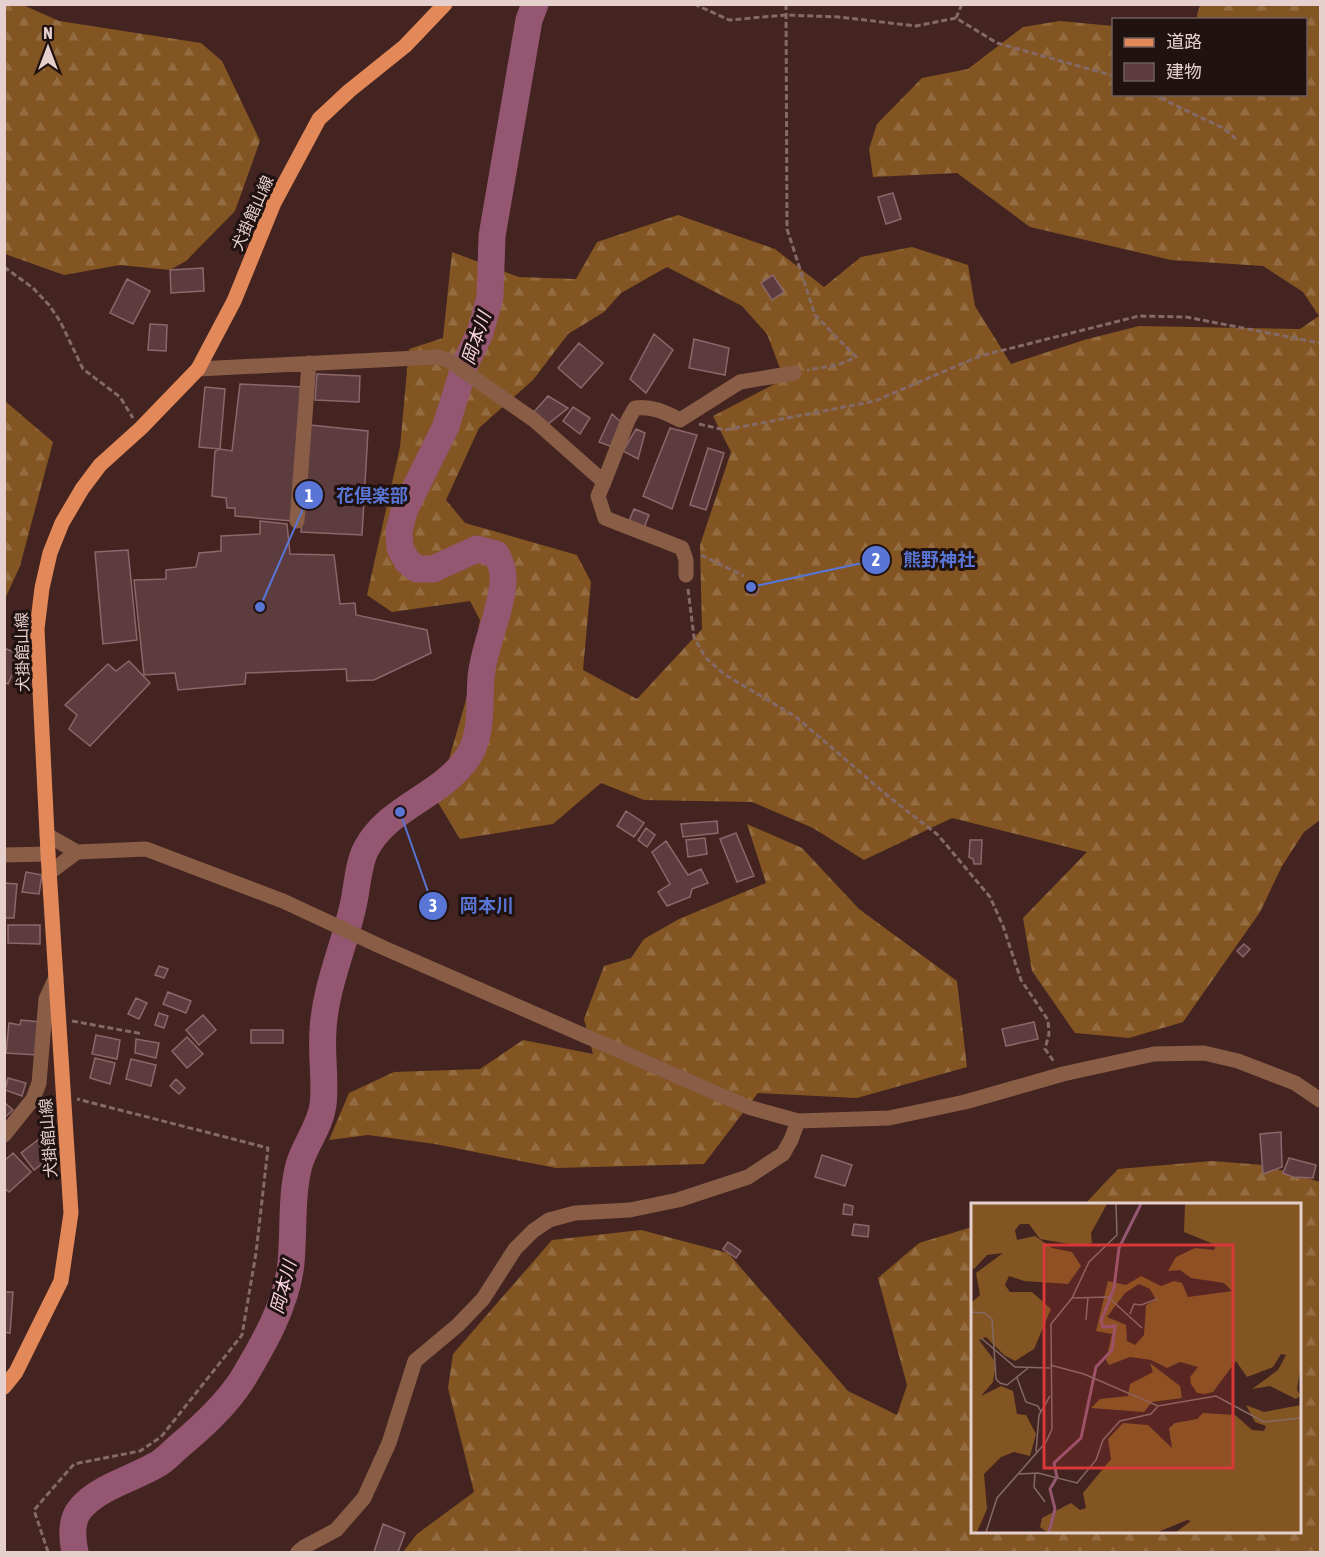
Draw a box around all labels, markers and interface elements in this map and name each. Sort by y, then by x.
north arrow [18,18,78,78]
legend [1112,18,1307,96]
text: N [43,24,53,42]
text: 道路 [1166,31,1202,52]
text: 建物 [1166,61,1202,82]
street label: 犬掛館山線 [228,173,276,253]
water label: 岡本川 [457,307,495,367]
callout: 花倶楽部 [294,477,420,513]
text: 1 [305,485,313,506]
text: 花倶楽部 [336,485,408,506]
callout: 熊野神社 [861,542,987,578]
text: 2 [872,549,880,570]
text: 熊野神社 [903,549,975,570]
street label: 犬掛館山線 [12,612,32,692]
callout: 岡本川 [418,888,526,924]
text: 3 [429,895,437,916]
text: 岡本川 [460,895,514,916]
street label: 犬掛館山線 [36,1097,60,1179]
inset map [971,1203,1301,1533]
water label: 岡本川 [266,1256,301,1316]

